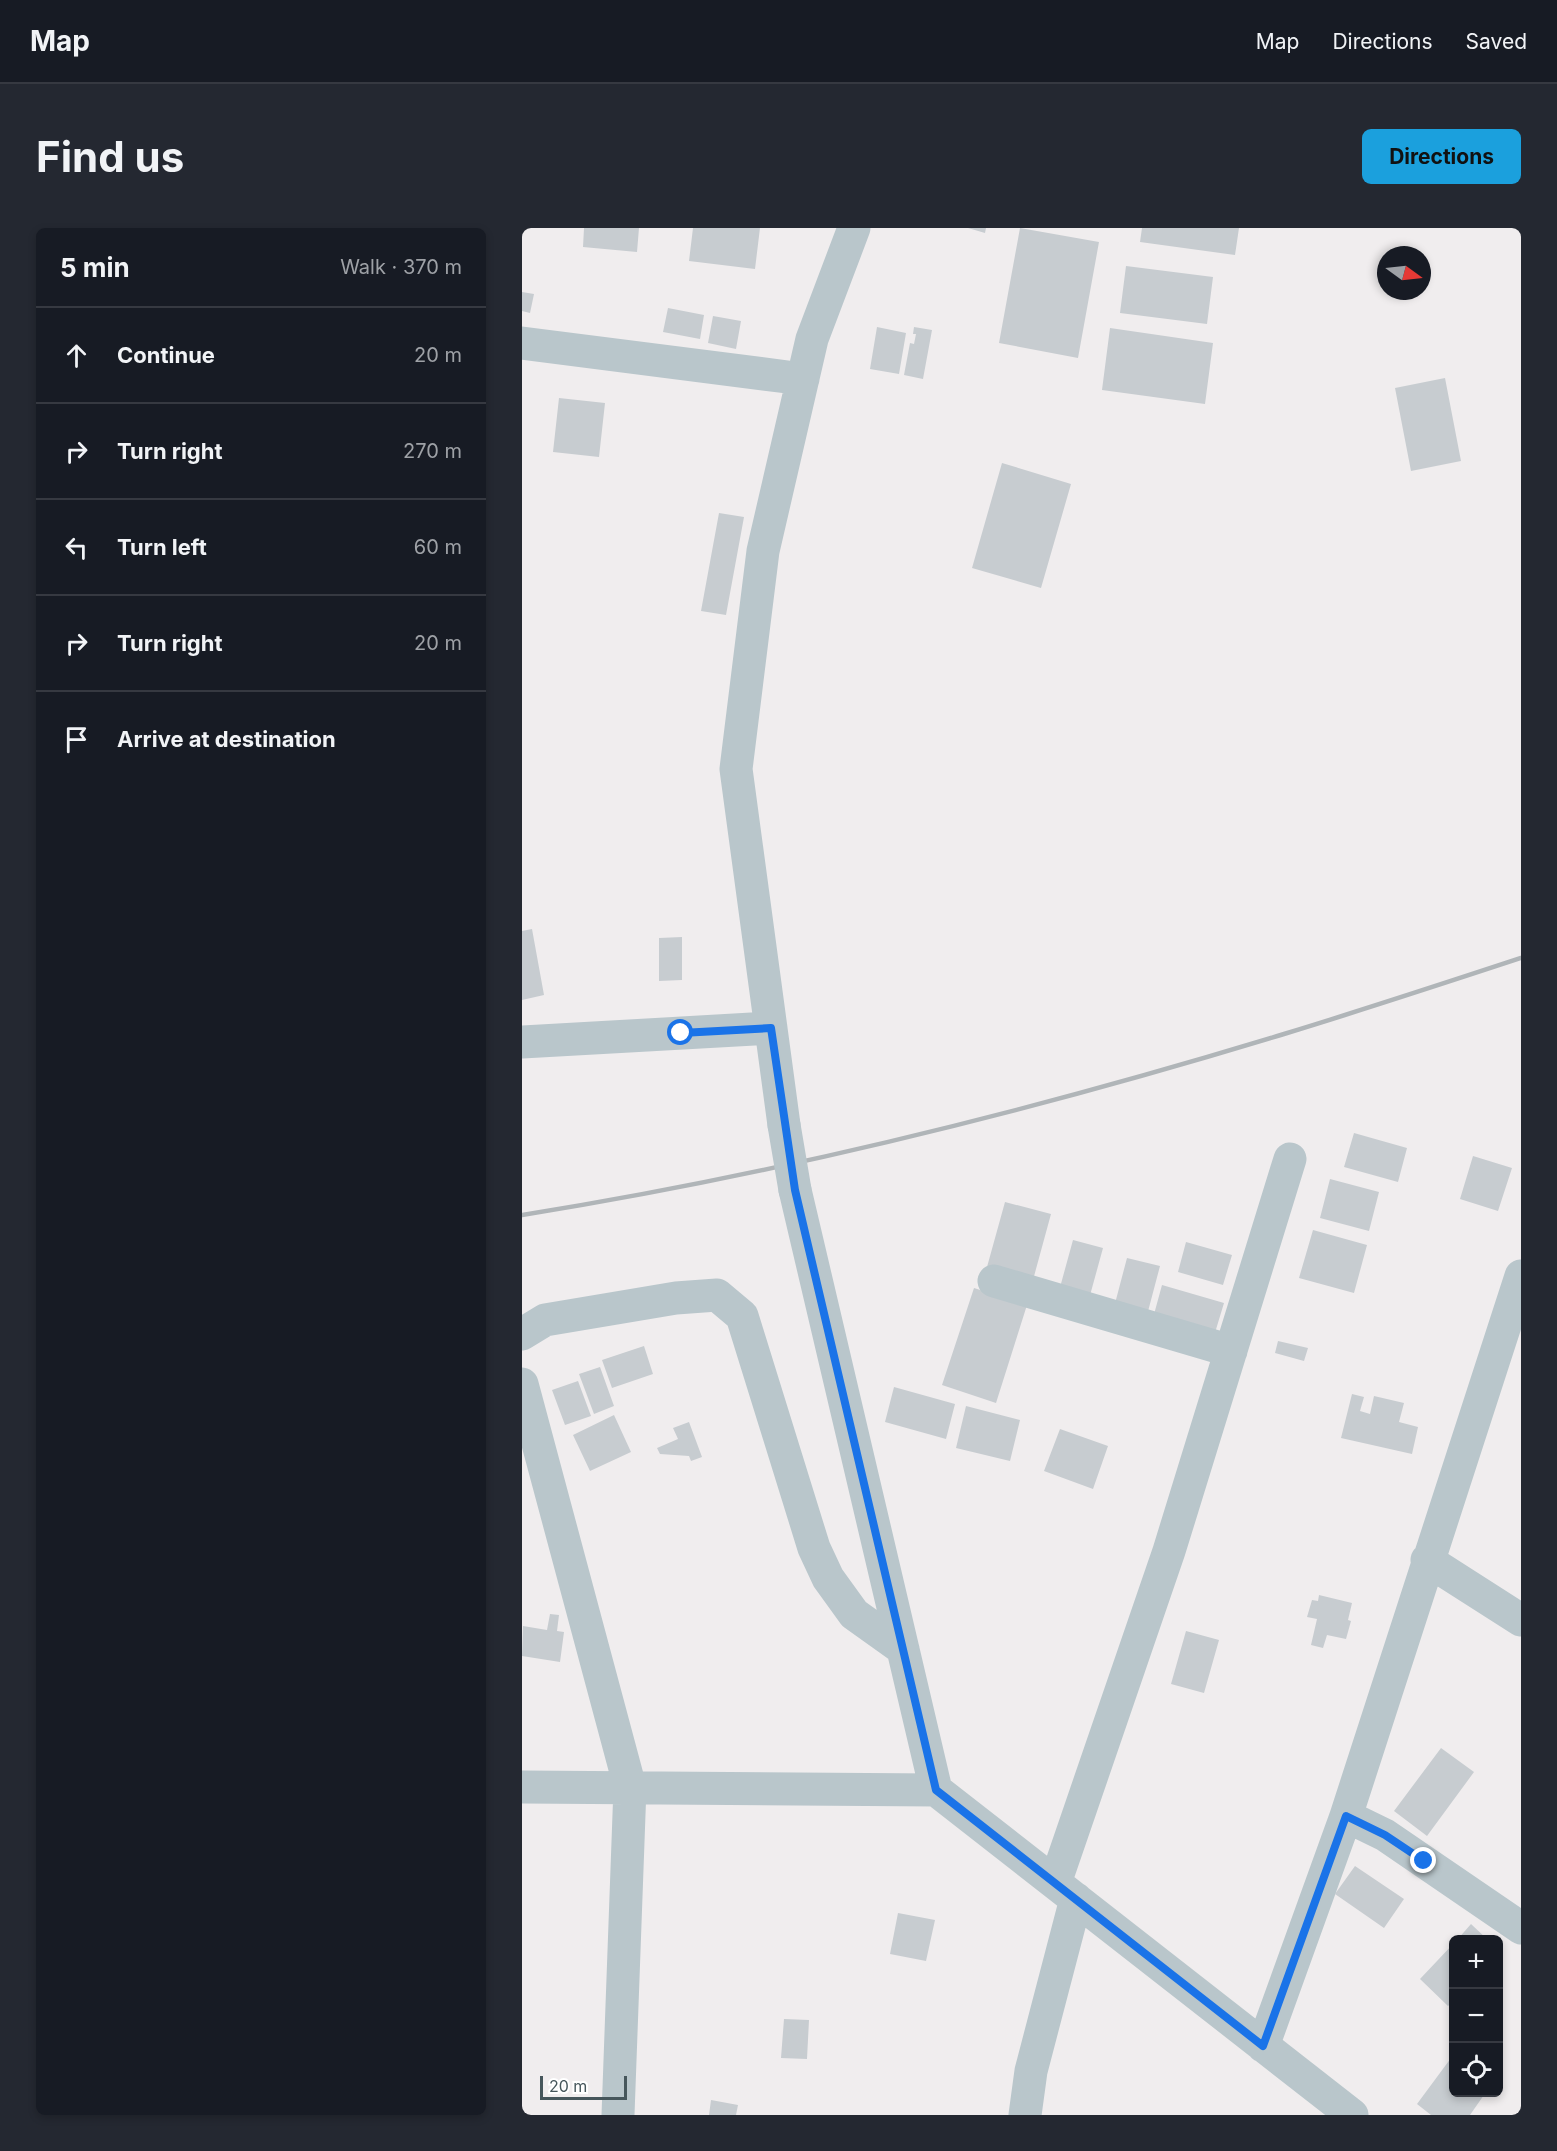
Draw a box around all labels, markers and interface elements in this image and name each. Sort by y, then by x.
text: Map [30,24,90,58]
text: Map [1256,29,1299,54]
text: Directions [1332,29,1433,54]
text: Saved [1466,29,1527,54]
button: Directions [1362,129,1521,184]
text: Find us [36,131,184,182]
north arrow [1377,246,1431,300]
text: 5 min [60,252,130,283]
text: Walk · 370 m [340,255,462,279]
icon: ahead [60,339,93,372]
text: Continue [117,342,215,368]
text: 20 m [414,343,462,367]
icon: right [60,435,93,468]
text: Turn right [117,438,223,464]
text: 270 m [403,439,462,463]
icon: left [60,531,93,564]
text: Turn left [117,534,207,560]
text: 60 m [414,535,462,559]
icon: right [60,627,93,660]
text: Turn right [117,630,223,656]
text: 20 m [414,631,462,655]
icon: arrive [60,723,93,756]
text: Arrive at destination [117,726,336,752]
route start [667,1019,693,1045]
route end [1410,1847,1436,1873]
map controls [1449,1935,1503,2097]
button: + [1449,1935,1503,1989]
button: − [1449,1989,1503,2043]
button: locate [1449,2043,1503,2097]
scale bar [540,2073,627,2100]
text: 20 m [549,2076,587,2096]

